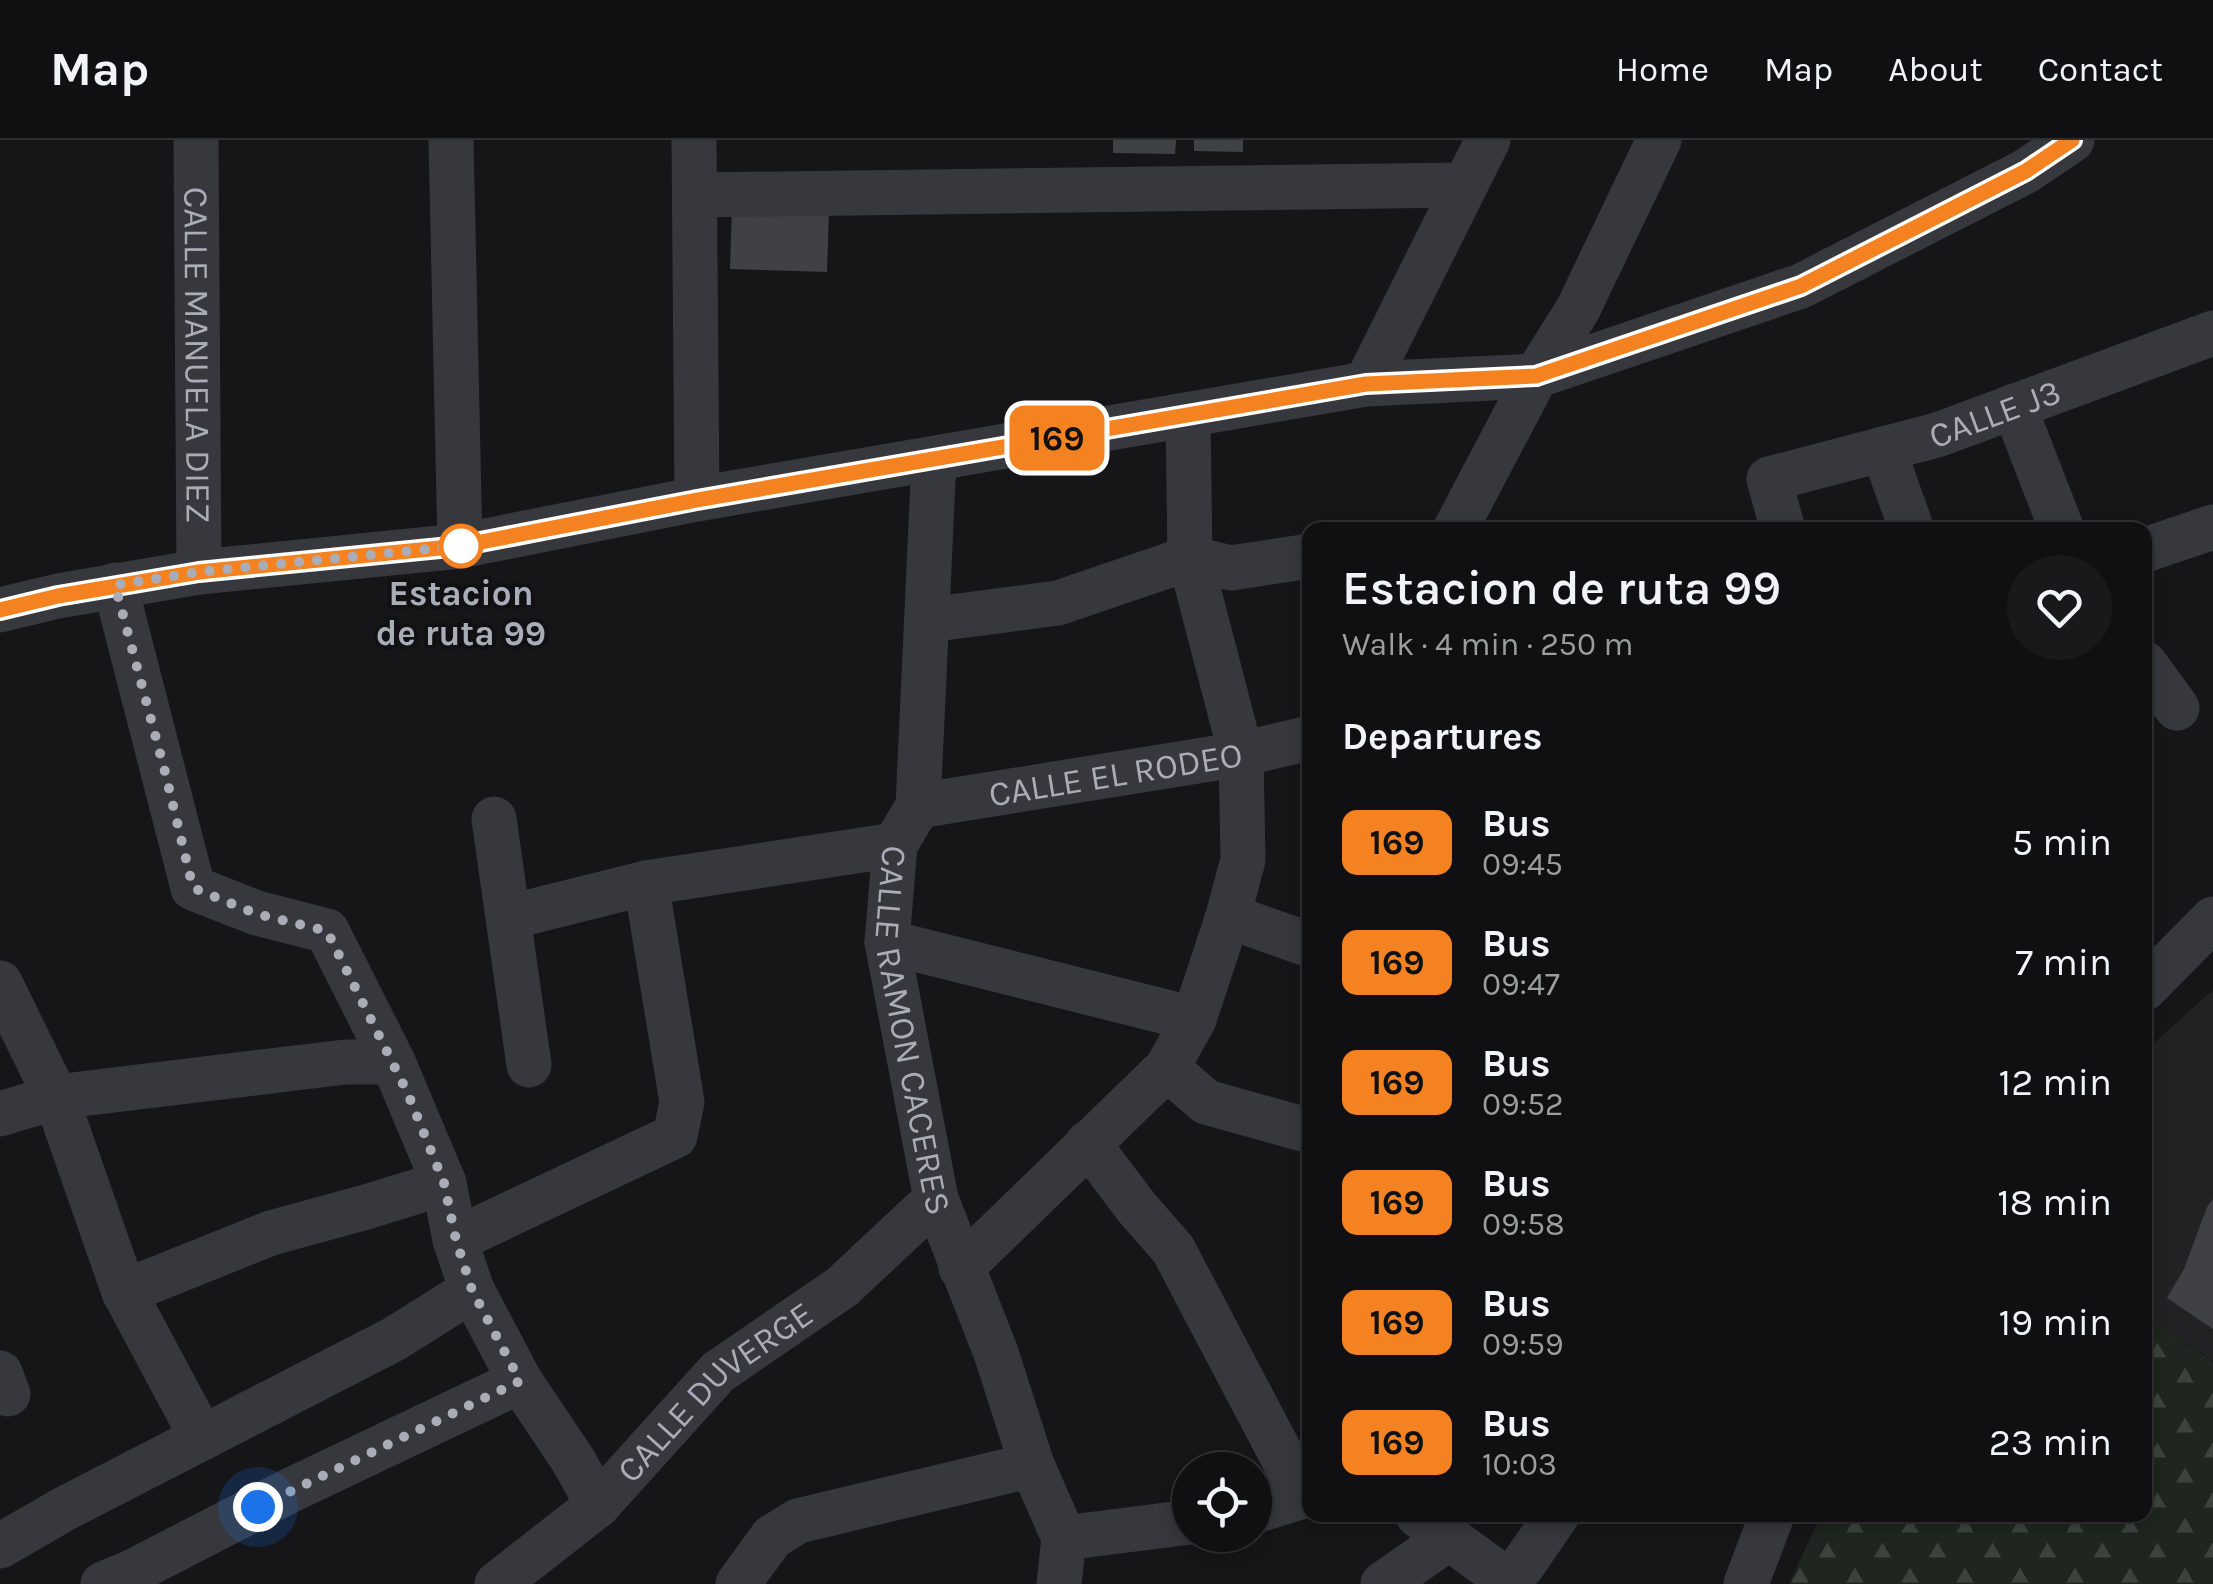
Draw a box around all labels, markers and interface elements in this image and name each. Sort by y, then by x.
text: Map [50,41,149,97]
text: Home [1616,49,1709,90]
text: Map [1764,49,1833,90]
text: About [1888,49,1983,90]
text: Contact [2038,49,2163,90]
street label: CALLE MANUELA DIEZ [176,187,219,523]
street label: CALLE J3 [1923,371,2066,457]
line badge: 169 [1000,406,1114,470]
text: 169 [1029,418,1085,459]
marker: Estacion de ruta 99 [440,525,482,567]
button: heart [2007,555,2112,660]
text: Estacion de ruta 99 [1342,560,1781,616]
place label: Estacion de ruta 99 [376,573,546,654]
text: Walk · 4 min · 250 m [1342,626,1633,663]
text: Departures [1342,714,1542,759]
street label: CALLE EL RODEO [986,734,1245,815]
text: Bus [1482,801,1551,846]
text: 5 min [2012,820,2112,865]
text: 169 [1369,822,1425,863]
street label: CALLE RAMON CACERES [866,844,961,1220]
text: 09:45 [1482,846,1563,883]
text: Bus [1482,921,1551,966]
text: 7 min [2015,940,2112,985]
text: 169 [1369,942,1425,983]
text: 09:47 [1482,966,1560,1003]
text: Bus [1482,1041,1551,1086]
text: 12 min [1999,1060,2112,1105]
text: 169 [1369,1062,1425,1103]
text: 09:52 [1482,1086,1564,1123]
text: Bus [1482,1161,1551,1206]
text: 18 min [1997,1180,2112,1225]
text: 169 [1369,1182,1425,1223]
text: 09:58 [1482,1206,1565,1243]
text: Bus [1482,1281,1551,1326]
street label: CALLE DUVERGE [608,1293,821,1490]
text: 19 min [1999,1300,2112,1345]
text: 169 [1369,1302,1425,1343]
text: 09:59 [1482,1326,1564,1363]
text: Bus [1482,1401,1551,1446]
text: 23 min [1989,1420,2112,1465]
text: 169 [1369,1422,1425,1463]
text: 10:03 [1482,1446,1557,1483]
map controls [1172,1452,1272,1552]
button: locate [1172,1452,1272,1552]
your location [233,1482,283,1532]

